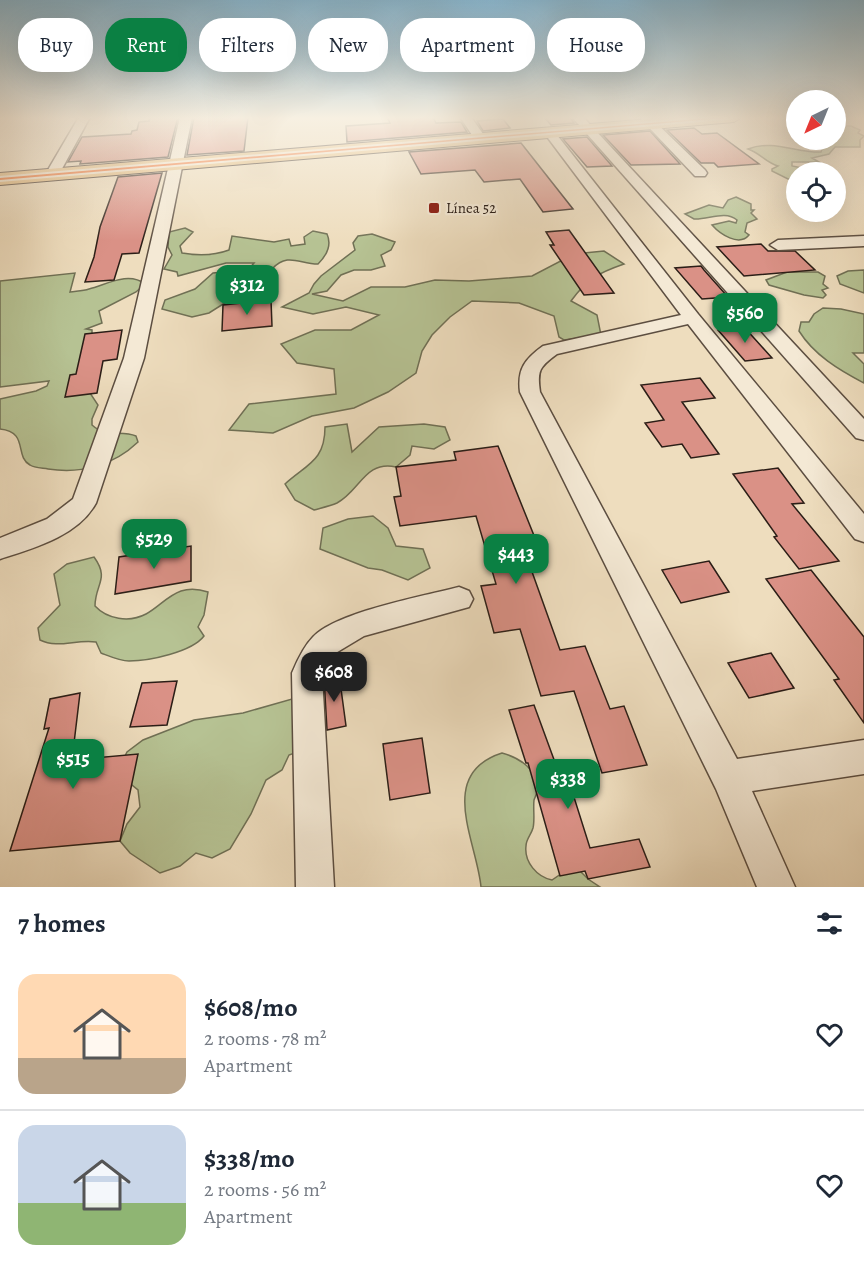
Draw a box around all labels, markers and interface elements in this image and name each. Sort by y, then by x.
chip: Buy [18,18,93,72]
chip: Rent [105,18,187,72]
chip: Filters [199,18,296,72]
chip: New [308,18,388,72]
chip: Apartment [400,18,535,72]
chip: House [547,18,645,72]
north arrow [786,90,846,150]
map controls [786,90,846,222]
button: locate [786,162,846,222]
place label: Línea 52 [446,198,496,218]
marker: Línea 52 [427,201,441,215]
pin: $312 [211,265,283,316]
text: $312 [230,271,264,298]
pin: $560 [709,293,781,344]
text: $560 [726,299,764,326]
pin: $529 [118,519,190,570]
text: $529 [136,525,172,552]
pin: $443 [480,534,552,585]
text: $443 [498,540,534,567]
pin: $608 [298,652,370,703]
text: $608 [315,658,353,685]
pin: $515 [37,739,109,790]
text: $515 [56,745,90,772]
pin: $338 [532,759,604,810]
text: $338 [550,765,586,792]
text: 7 homes [18,906,106,941]
icon: filters [813,907,846,940]
text: $608/mo [204,990,298,1025]
icon: home [66,998,138,1070]
icon: heart [813,1018,846,1051]
text: 2 rooms · 78 m² [204,1025,327,1052]
text: Apartment [204,1052,293,1079]
text: $338/mo [204,1141,295,1176]
icon: home [66,1149,138,1221]
icon: heart [813,1169,846,1202]
text: 2 rooms · 56 m² [204,1176,326,1203]
text: Apartment [204,1203,293,1230]

